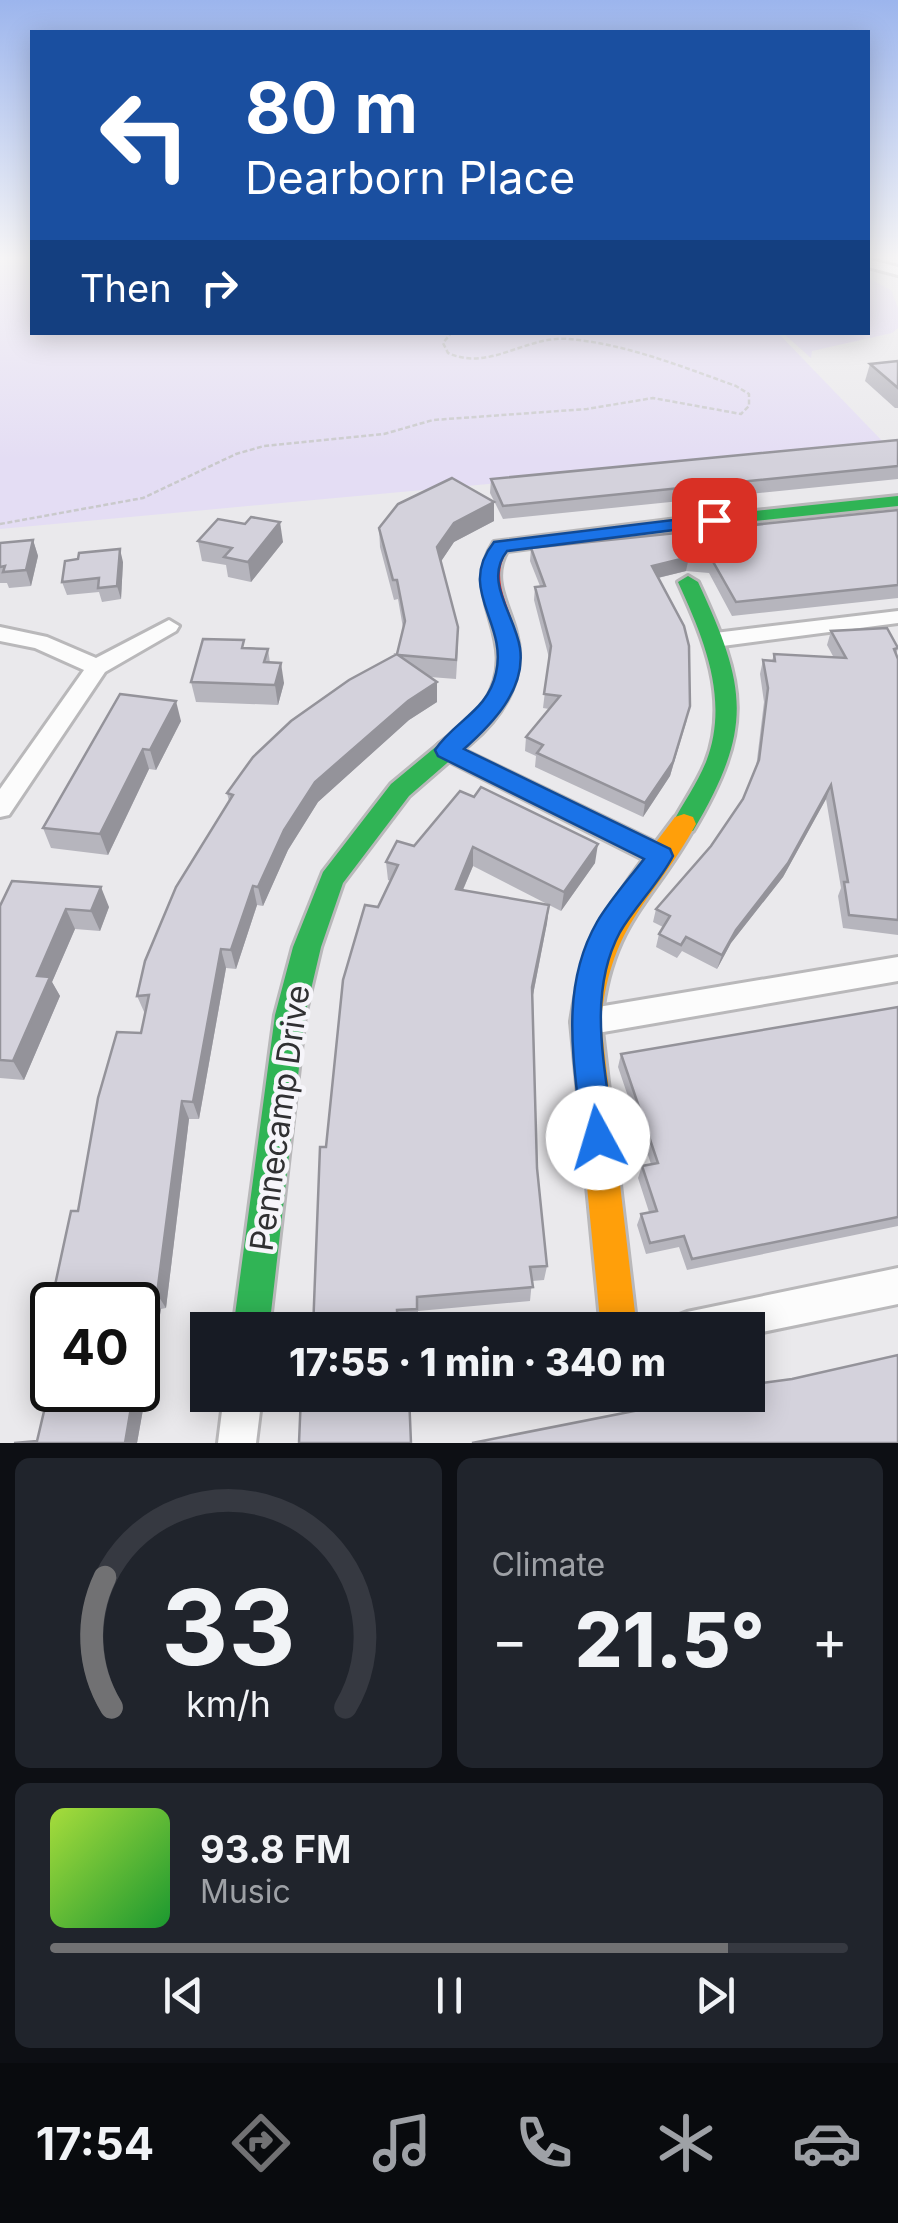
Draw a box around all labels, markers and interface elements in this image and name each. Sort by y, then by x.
text: 80 m [245,65,418,150]
icon: left [80,70,210,200]
text: Dearborn Place [245,150,575,205]
icon: right [192,260,247,315]
text: Then [80,265,172,311]
pin [672,478,757,563]
icon: arrive [687,493,742,548]
street label: Pennecamp Drive [242,983,317,1253]
position arrow [546,1086,650,1190]
speed limit sign: 40 [30,1282,160,1412]
text: 17:55 · 1 min · 340 m [289,1339,666,1385]
text: Climate [492,1545,605,1584]
text: 33 [161,1564,295,1690]
text: 21.5° [575,1594,765,1685]
text: − [492,1607,528,1673]
text: + [812,1607,848,1673]
text: km/h [186,1682,271,1726]
text: 93.8 FM [200,1826,351,1872]
text: Music [200,1872,291,1911]
icon: previous [156,1968,211,2023]
icon: pause [422,1968,477,2023]
icon: next [688,1968,743,2023]
icon: directions [226,2108,296,2178]
icon: music [367,2108,437,2178]
icon: phone [509,2108,579,2178]
icon: climate [651,2108,721,2178]
icon: car [792,2108,862,2178]
text: 17:54 [36,2116,154,2171]

